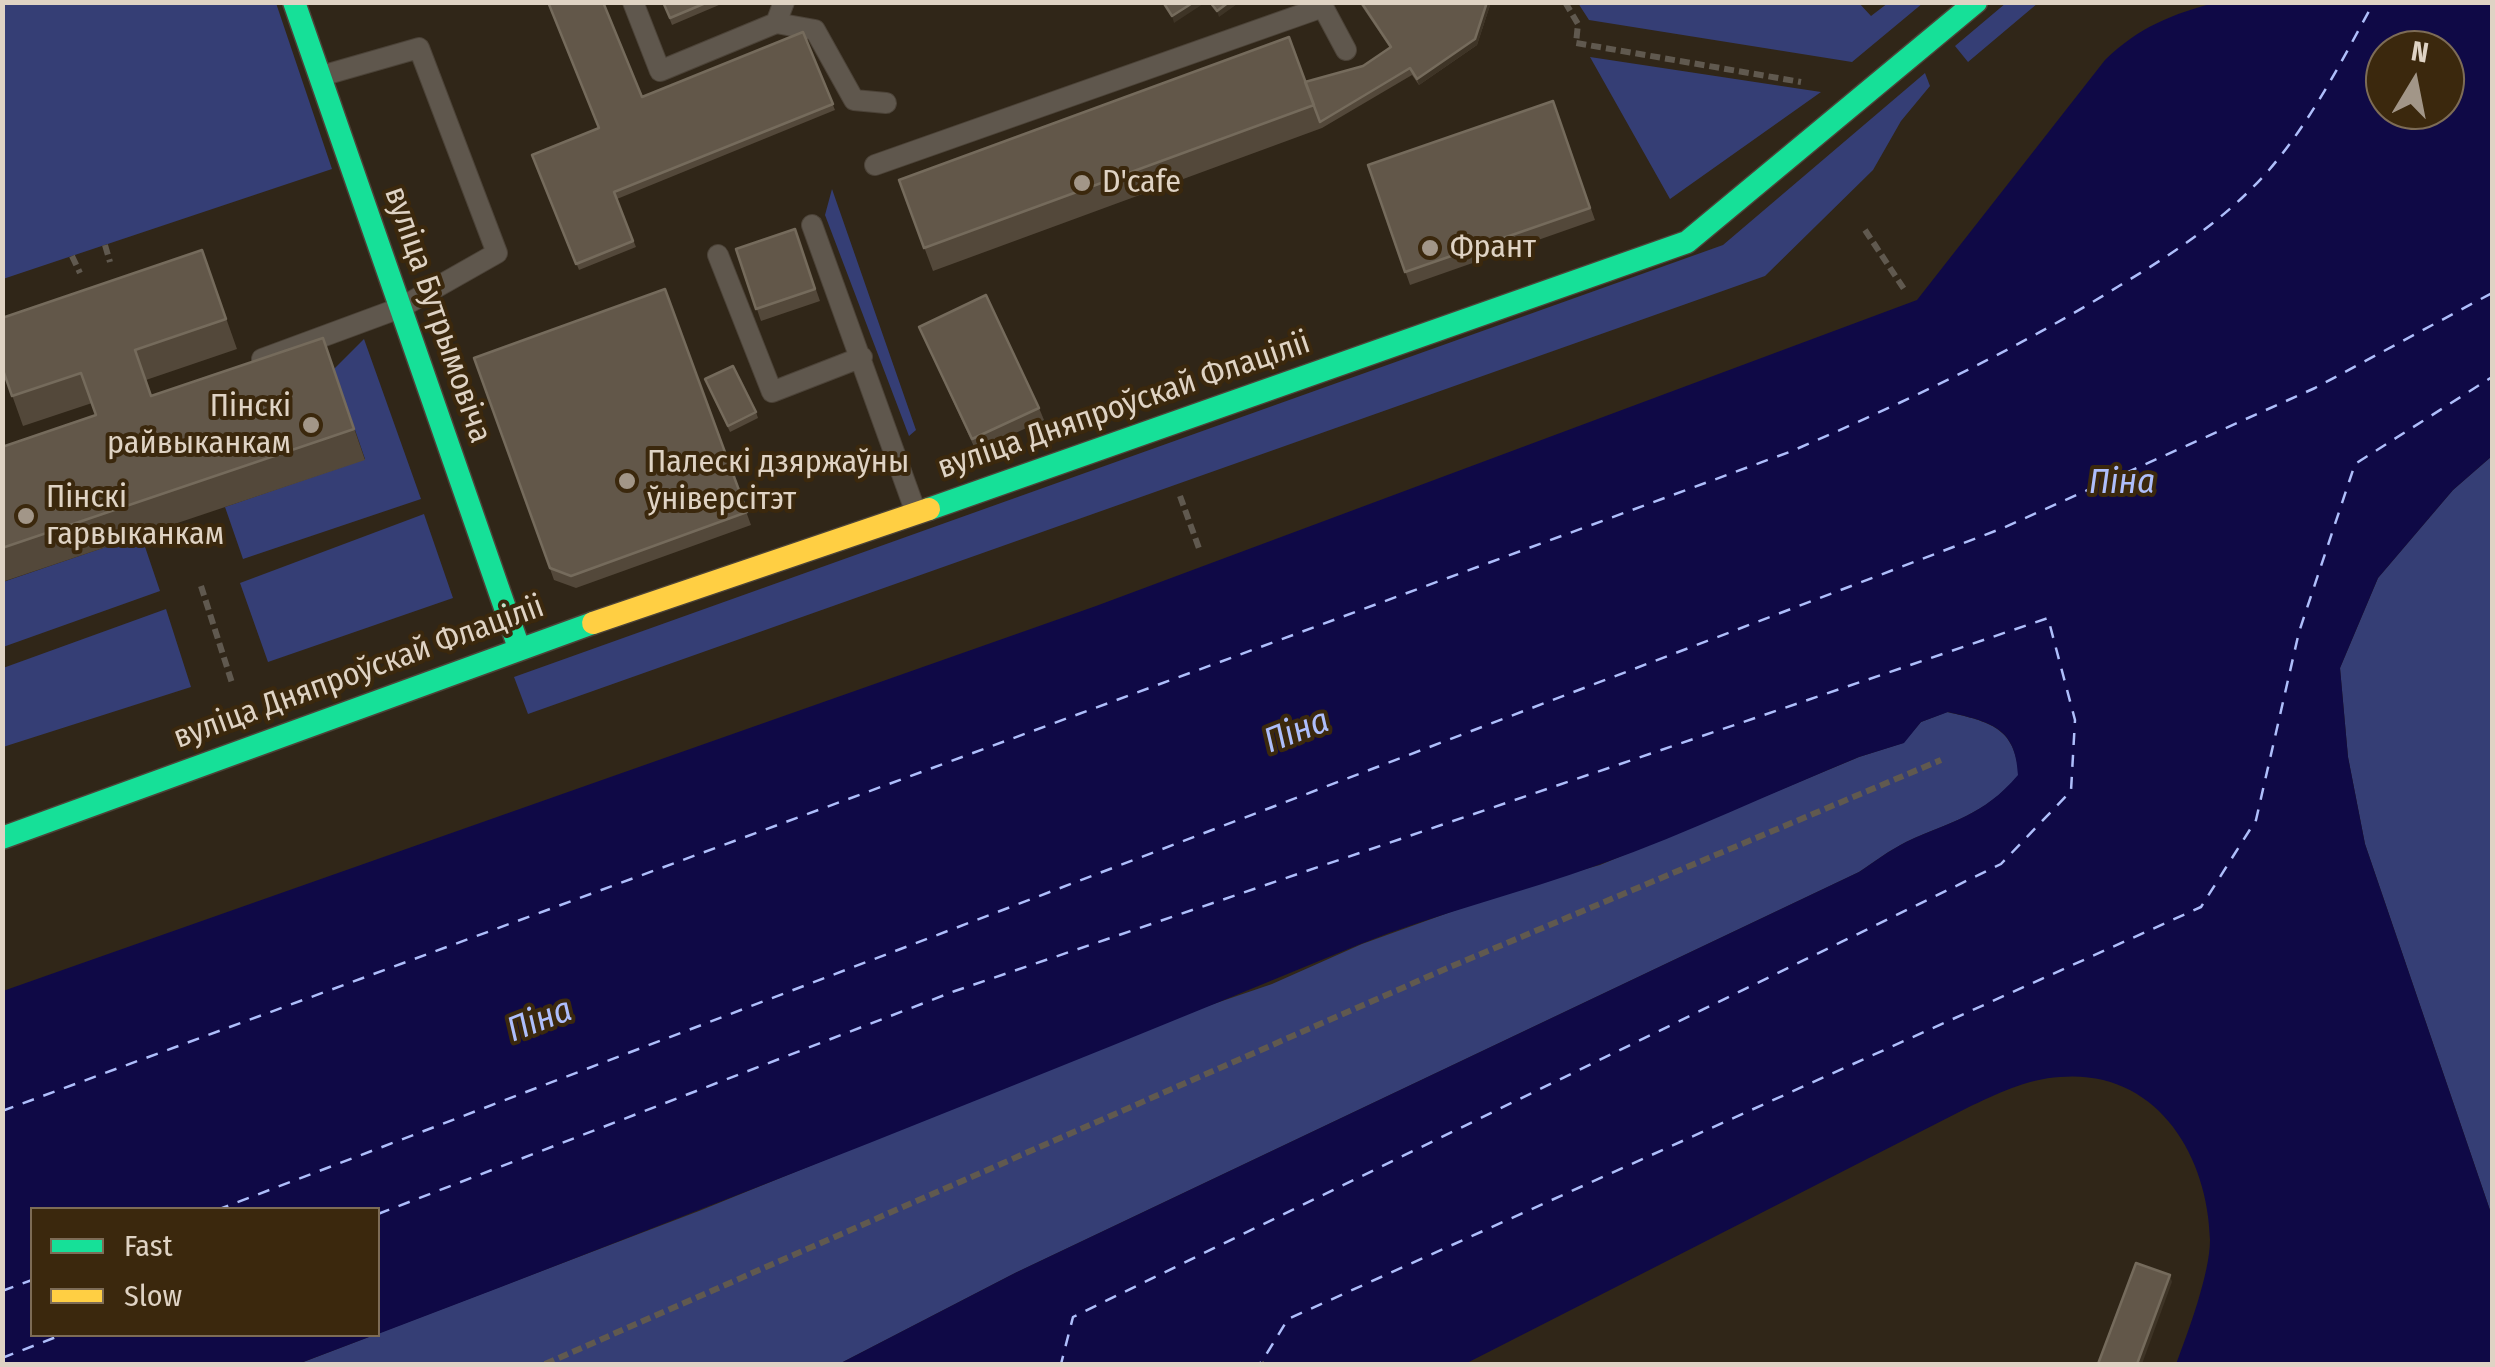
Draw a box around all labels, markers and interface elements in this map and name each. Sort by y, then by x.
north arrow [2365,30,2465,130]
text: N [2409,34,2431,70]
place label: D'cafe [1102,164,1181,202]
marker: D'cafe [1071,172,1093,194]
street label: вуліца Бутрымовіча [375,182,499,448]
place label: Франт [1450,229,1536,267]
marker: Франт [1419,237,1441,259]
street label: вуліца Дняпроўскай Флаціліі [933,324,1315,488]
place label: Пінскі райвыканкам [107,388,291,463]
marker: Пінскі райвыканкам [300,414,322,436]
place label: Палескі дзяржаўны ўніверсітэт [647,444,909,519]
water label: Піна [2089,462,2155,504]
marker: Палескі дзяржаўны ўніверсітэт [616,470,638,492]
place label: Пінскі гарвыканкам [46,479,224,554]
marker: Пінскі гарвыканкам [15,505,37,527]
street label: вуліца Дняпроўскай Флаціліі [169,588,549,758]
water label: Піна [1258,700,1336,764]
water label: Піна [501,989,579,1053]
legend [30,1207,380,1337]
text: Fast [124,1228,172,1264]
text: Slow [124,1278,182,1314]

